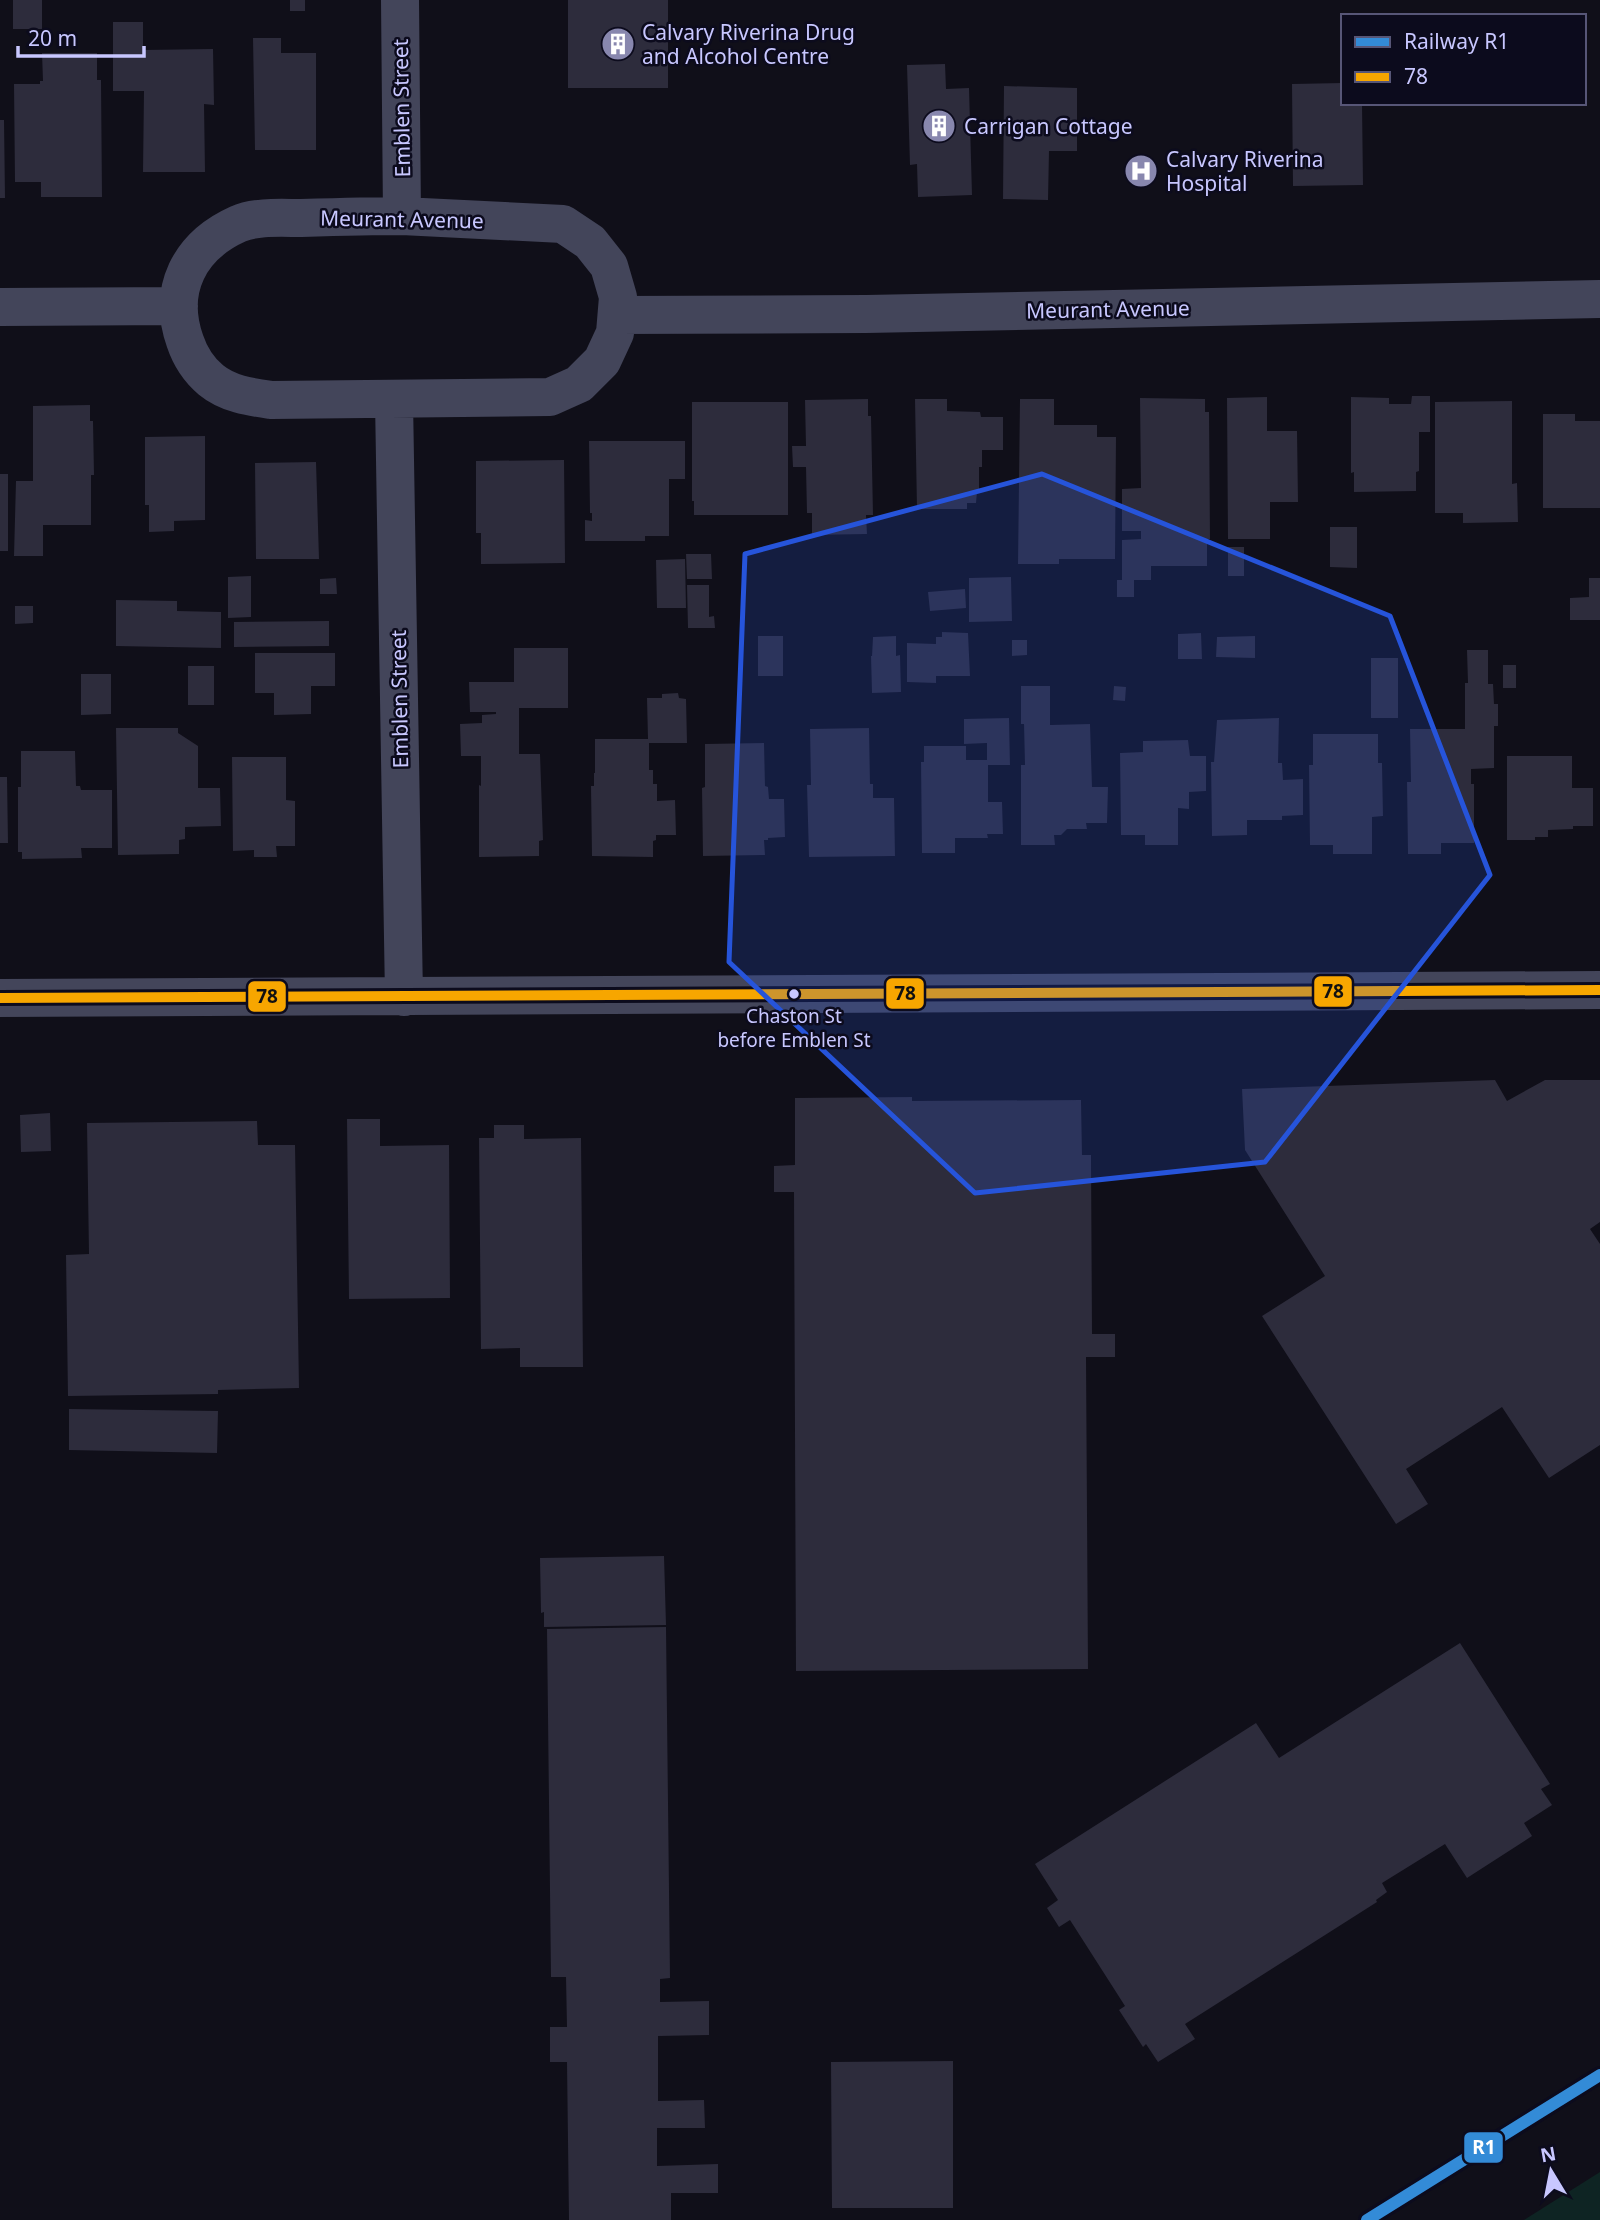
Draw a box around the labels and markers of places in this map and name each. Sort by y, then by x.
place label: Calvary Riverina Drug and Alcohol Centre [642,18,855,70]
building icon: Calvary Riverina Drug and Alcohol Centre [599,25,637,63]
building icon: Carrigan Cottage [920,107,958,145]
place label: Carrigan Cottage [964,112,1133,140]
place label: Calvary Riverina Hospital [1166,145,1324,197]
hospital icon: Calvary Riverina Hospital [1122,152,1160,190]
marker: Chaston St before Emblen St [787,987,801,1001]
place label: Chaston St before Emblen St [717,1003,871,1053]

